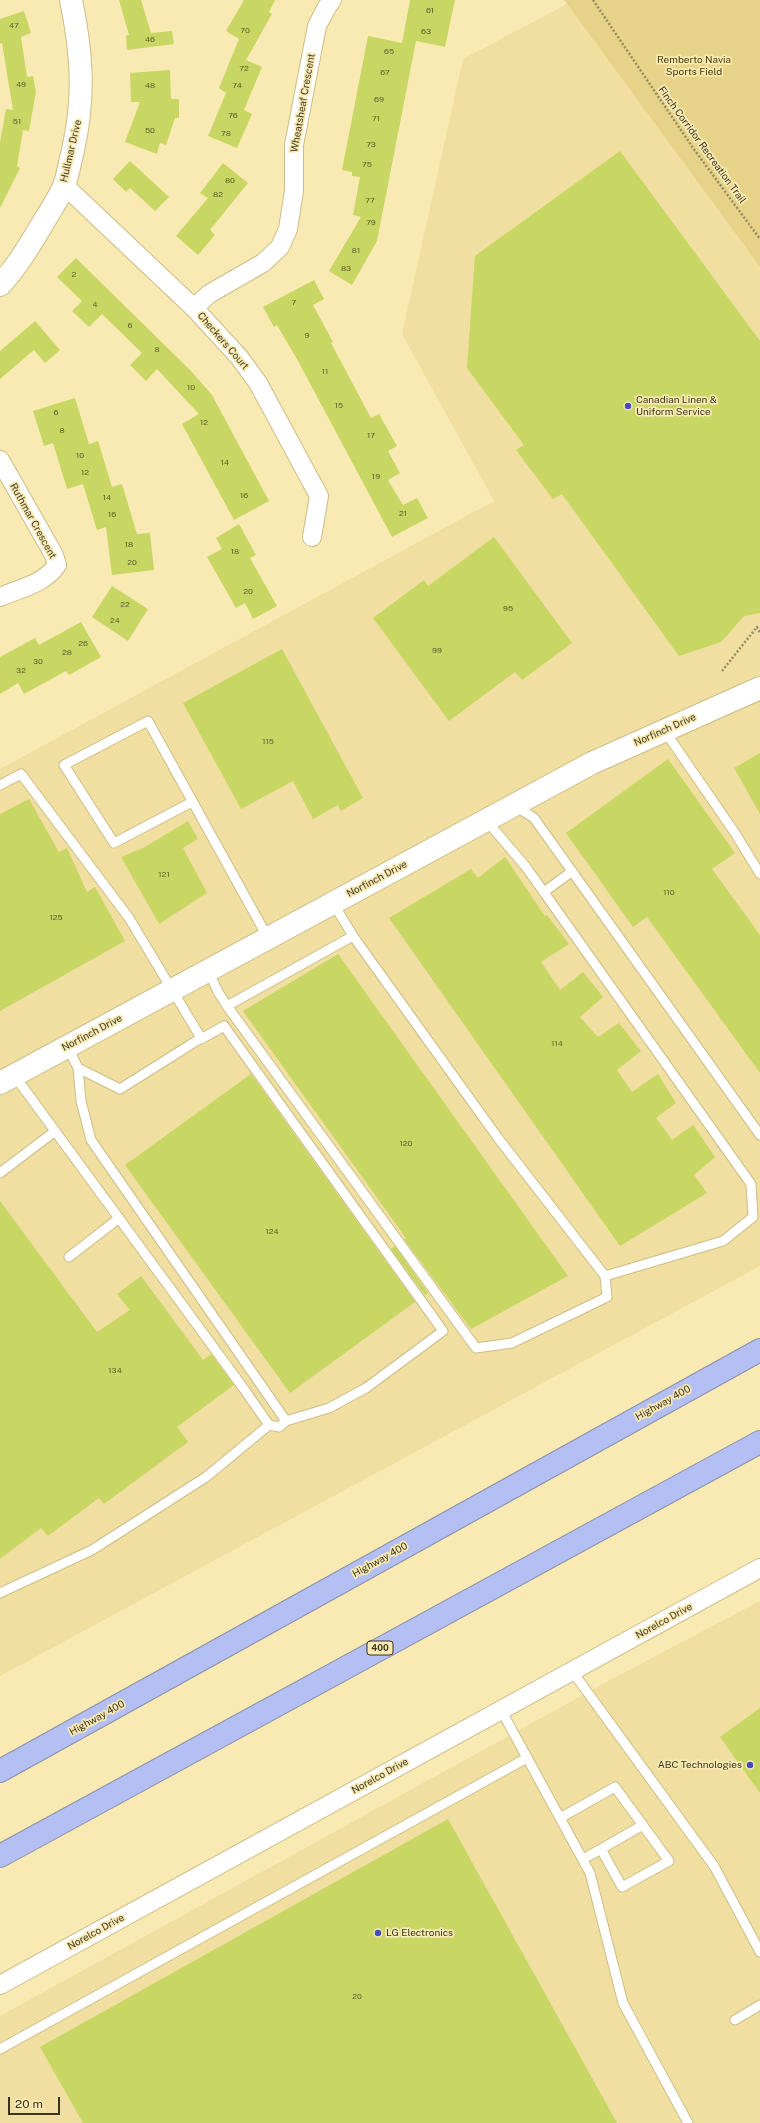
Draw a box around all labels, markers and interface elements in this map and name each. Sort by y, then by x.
house number: 61 [426,6,434,16]
house number: 47 [9,21,19,31]
house number: 70 [240,26,250,36]
house number: 63 [421,27,431,37]
house number: 46 [145,35,155,45]
house number: 65 [384,47,394,57]
street label: Wheatsheaf Crescent [288,53,318,153]
park label: Remberto Navia Sports Field [657,54,731,78]
house number: 72 [239,64,249,74]
house number: 67 [380,68,390,78]
house number: 49 [16,80,26,90]
house number: 48 [145,81,155,91]
house number: 74 [232,81,242,91]
street label: Finch Corridor Recreation Trail [656,84,748,206]
house number: 69 [374,95,384,105]
house number: 76 [228,111,238,121]
house number: 71 [372,114,380,124]
house number: 51 [13,117,21,127]
street label: Hullmar Drive [58,119,84,183]
house number: 50 [145,126,155,136]
house number: 78 [221,129,231,139]
house number: 73 [366,140,376,150]
house number: 75 [362,160,372,170]
house number: 80 [225,176,235,186]
house number: 82 [213,190,223,200]
house number: 77 [365,196,375,206]
house number: 79 [366,218,376,228]
house number: 81 [352,246,360,256]
house number: 83 [341,264,351,274]
house number: 2 [72,270,76,280]
house number: 7 [292,298,296,308]
house number: 4 [92,300,98,310]
street label: Checkers Court [195,310,251,372]
house number: 6 [128,321,132,331]
house number: 9 [305,331,309,341]
house number: 8 [154,345,160,355]
house number: 11 [322,367,328,377]
house number: 10 [187,383,195,393]
place label: Canadian Linen & Uniform Service [636,394,717,418]
house number: 15 [335,401,343,411]
marker: Canadian Linen & Uniform Service [623,401,633,411]
house number: 6 [54,408,58,418]
house number: 12 [200,418,208,428]
house number: 8 [59,426,65,436]
house number: 17 [367,431,375,441]
house number: 10 [76,451,84,461]
house number: 14 [221,458,229,468]
house number: 12 [81,468,89,478]
house number: 19 [372,472,380,482]
street label: Ruthmar Crescent [7,481,59,561]
house number: 16 [240,491,248,501]
house number: 14 [103,493,111,503]
house number: 21 [399,509,407,519]
house number: 16 [108,510,116,520]
house number: 18 [125,540,133,550]
house number: 18 [231,547,239,557]
house number: 20 [127,558,137,568]
house number: 20 [243,587,253,597]
house number: 22 [120,600,130,610]
house number: 95 [503,604,513,614]
house number: 24 [110,616,120,626]
house number: 26 [78,639,88,649]
house number: 99 [432,646,442,656]
house number: 28 [62,648,72,658]
house number: 30 [33,657,43,667]
house number: 32 [16,666,26,676]
street label: Norfinch Drive [632,711,698,749]
house number: 115 [262,737,274,747]
street label: Norfinch Drive [345,858,409,900]
house number: 121 [158,870,170,880]
house number: 110 [663,888,675,898]
house number: 125 [49,913,63,923]
street label: Norfinch Drive [60,1012,124,1054]
house number: 114 [551,1039,563,1049]
house number: 120 [400,1139,412,1149]
house number: 124 [265,1227,279,1237]
house number: 134 [108,1366,122,1376]
street label: Highway 400 [633,1383,693,1423]
street label: Highway 400 [350,1540,410,1580]
street label: Norelco Drive [634,1601,694,1641]
road number: 400 [367,1641,393,1655]
street label: Highway 400 [67,1698,127,1738]
street label: Norelco Drive [350,1756,410,1796]
place label: ABC Technologies [658,1759,742,1771]
marker: ABC Technologies [745,1760,755,1770]
street label: Norelco Drive [66,1912,126,1952]
place label: LG Electronics [386,1927,453,1939]
marker: LG Electronics [373,1928,383,1938]
house number: 20 [352,1992,362,2002]
scale bar [10,2089,62,2115]
text: 20 m [15,2097,43,2111]

